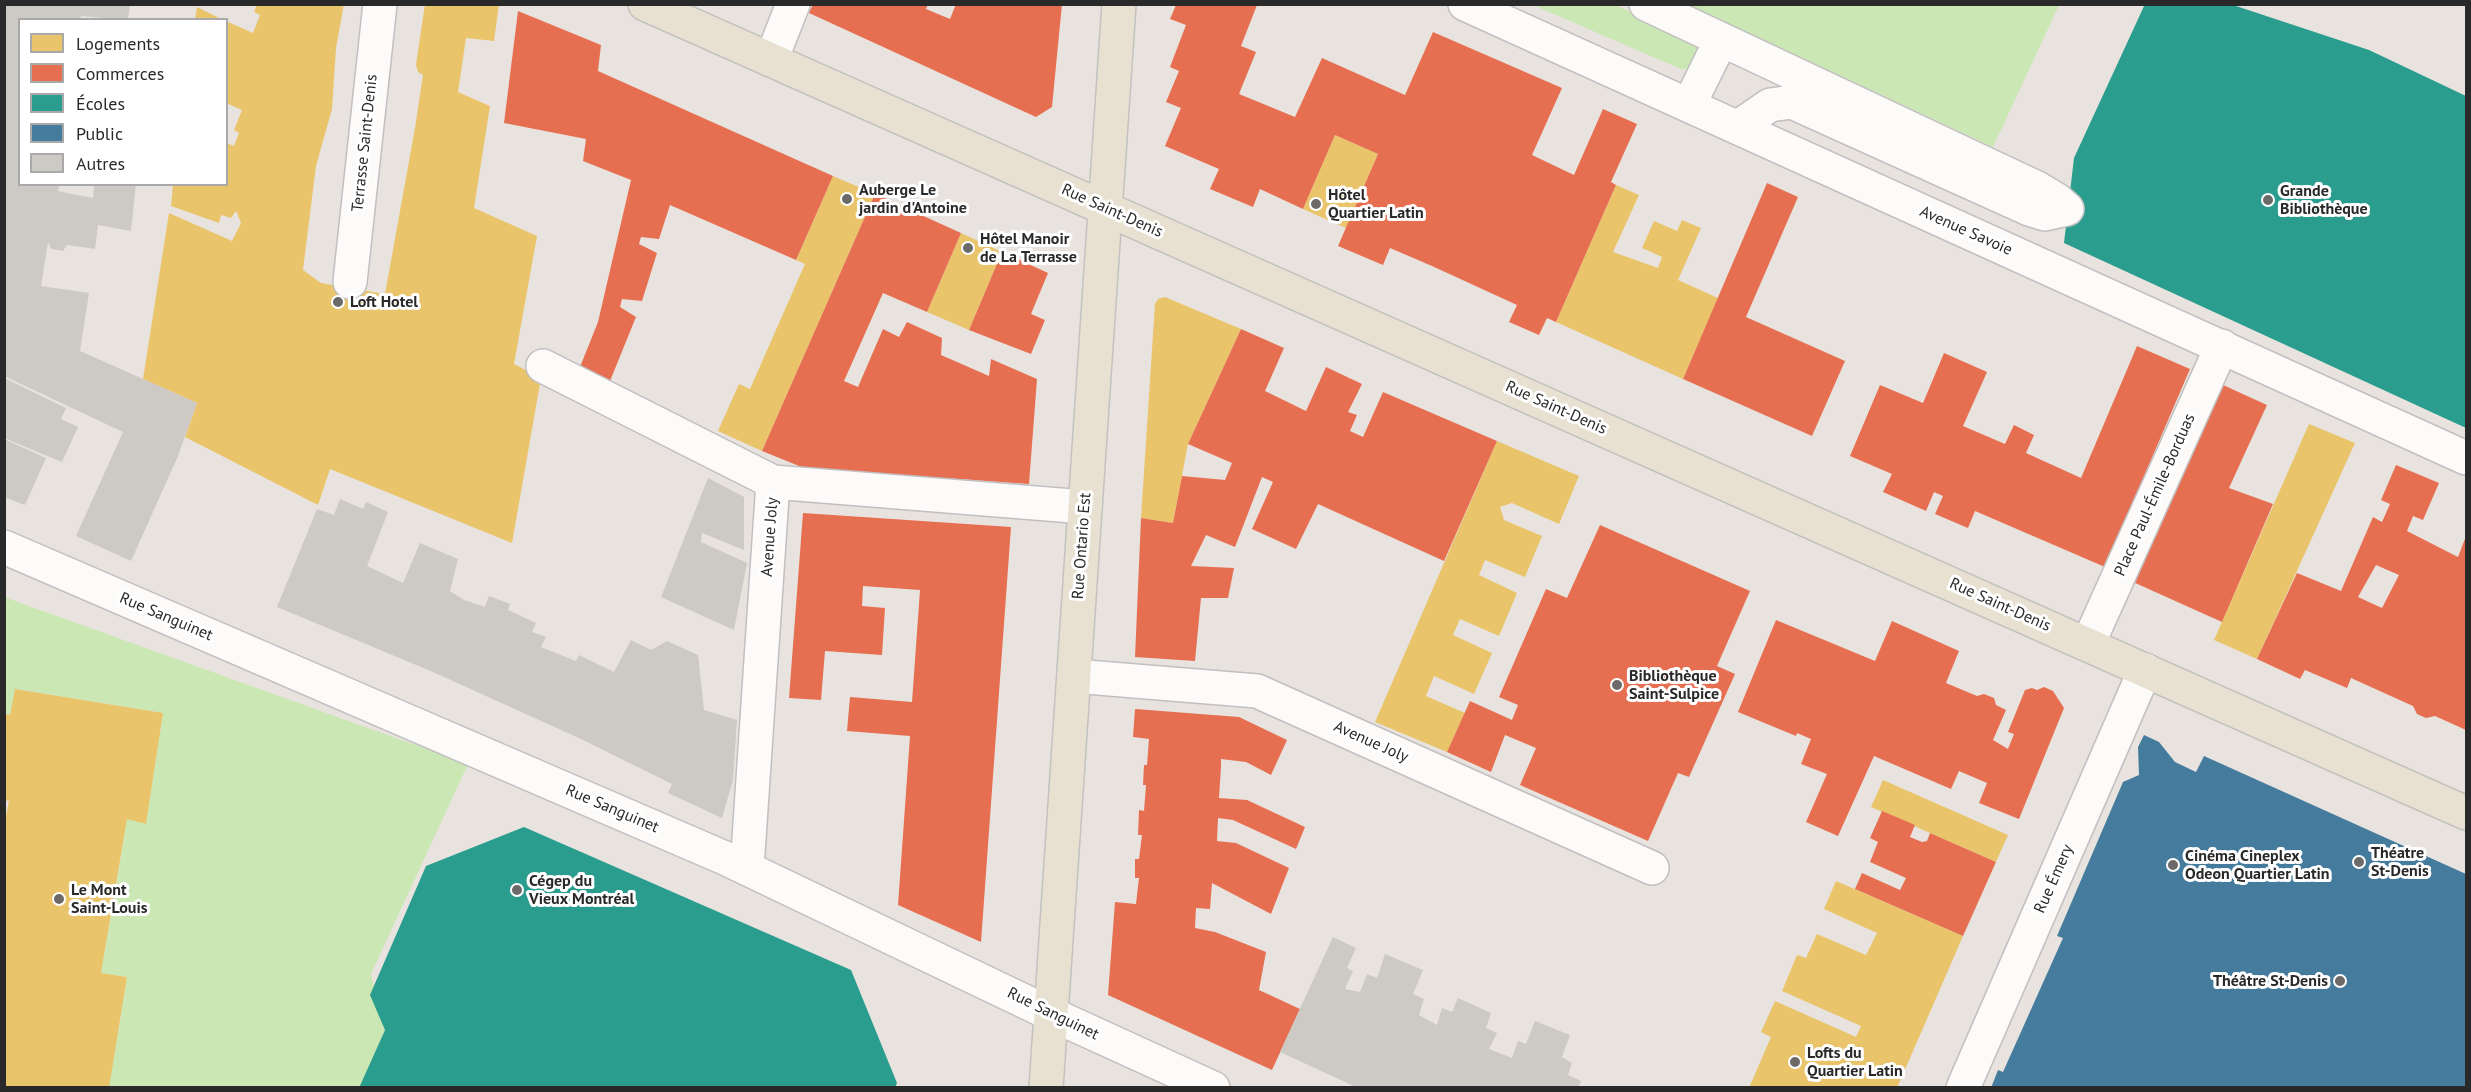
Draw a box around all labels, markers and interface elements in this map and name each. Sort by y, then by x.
legend [18,18,228,186]
text: Logements [76,32,160,55]
text: Commerces [76,62,164,85]
street label: Terrasse Saint-Denis [348,73,382,213]
text: Écoles [76,92,125,115]
text: Public [76,122,123,145]
text: Autres [76,152,125,175]
place label: Auberge Le jardin d'Antoine [859,180,967,218]
street label: Rue Saint-Denis [1058,180,1166,242]
place label: Grande Bibliothèque [2280,181,2368,219]
place label: Hôtel Quartier Latin [1328,185,1424,223]
marker: Auberge Le jardin d'Antoine [840,192,854,206]
marker: Grande Bibliothèque [2261,193,2275,207]
marker: Hôtel Quartier Latin [1309,197,1323,211]
street label: Avenue Savoie [1917,202,2015,260]
place label: Hôtel Manoir de La Terrasse [980,229,1077,267]
marker: Hôtel Manoir de La Terrasse [961,241,975,255]
place label: Loft Hotel [350,292,418,312]
marker: Loft Hotel [331,295,345,309]
street label: Rue Saint-Denis [1502,377,1610,439]
street label: Place Paul-Émile-Borduas [2110,411,2200,579]
street label: Rue Ontario Est [1069,492,1095,600]
street label: Avenue Joly [758,497,782,577]
street label: Rue Saint-Denis [1946,574,2054,636]
street label: Rue Sanguinet [117,589,215,645]
place label: Bibliothèque Saint-Sulpice [1629,666,1719,704]
marker: Bibliothèque Saint-Sulpice [1610,678,1624,692]
street label: Avenue Joly [1331,717,1411,767]
street label: Rue Sanguinet [563,781,661,837]
street label: Rue Émery [2030,842,2078,916]
place label: Théatre St-Denis [2371,843,2429,881]
place label: Cinéma Cineplex Odeon Quartier Latin [2185,846,2330,884]
marker: Théatre St-Denis [2352,855,2366,869]
marker: Cinéma Cineplex Odeon Quartier Latin [2166,858,2180,872]
place label: Cégep du Vieux Montréal [529,871,634,909]
place label: Le Mont Saint-Louis [71,880,147,918]
marker: Cégep du Vieux Montréal [510,883,524,897]
marker: Le Mont Saint-Louis [52,892,66,906]
place label: Théâtre St-Denis [2213,971,2328,991]
marker: Théâtre St-Denis [2333,974,2347,988]
street label: Rue Sanguinet [1004,984,1102,1044]
place label: Lofts du Quartier Latin [1807,1043,1903,1081]
marker: Lofts du Quartier Latin [1788,1055,1802,1069]

